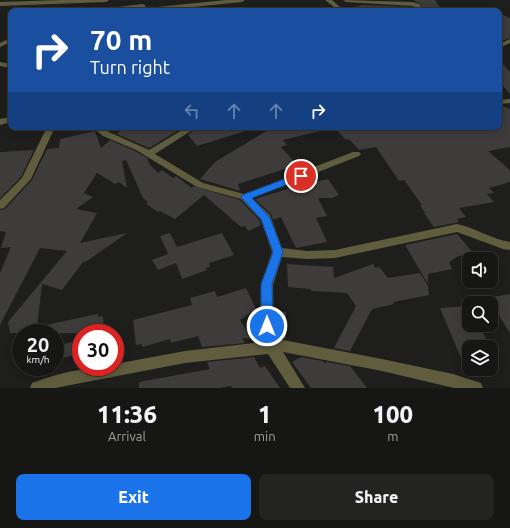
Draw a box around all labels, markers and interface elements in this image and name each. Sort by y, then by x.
icon: right [24,24,76,76]
text: 70 m [90,24,152,55]
text: Turn right [90,57,170,77]
icon: left [181,100,203,122]
icon: ahead [223,100,245,122]
icon: ahead [265,100,287,122]
icon: right [307,100,329,122]
pin [284,159,318,193]
icon: arrive [290,165,312,187]
map controls [462,252,498,376]
button: sound [462,252,498,288]
button: search [462,296,498,332]
position arrow [246,305,288,347]
speed limit sign: 30 [72,324,124,376]
text: 20 [27,333,49,356]
button: layers [462,340,498,376]
text: km/h [26,354,50,365]
text: 11:36 [97,401,157,428]
text: 1 [258,401,271,428]
text: 100 [373,401,413,428]
text: Arrival [108,429,146,443]
text: min [254,429,276,443]
text: m [387,429,398,443]
button: Exit [16,474,251,520]
button: Share [259,474,494,520]

